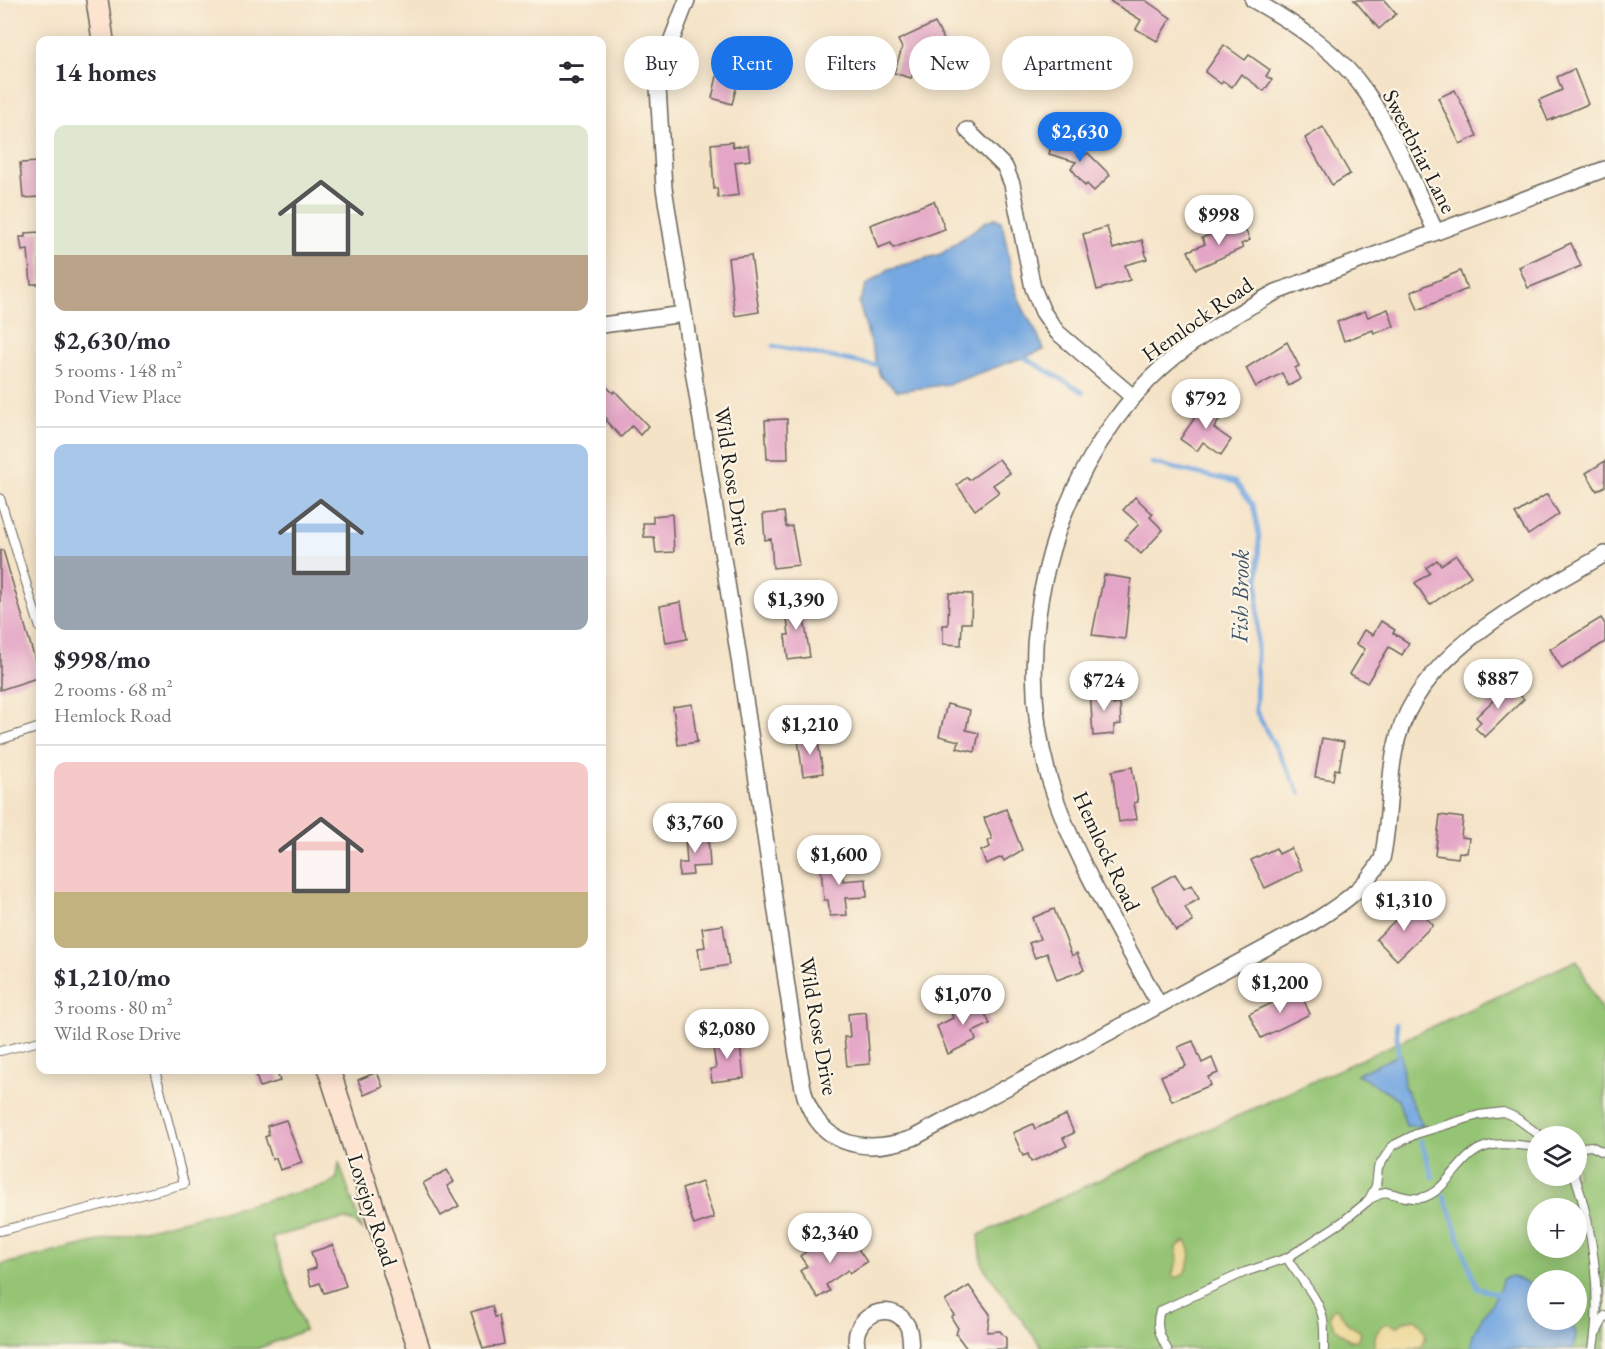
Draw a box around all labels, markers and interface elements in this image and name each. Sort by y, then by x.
chip: Buy [624,36,699,90]
chip: Rent [711,36,793,90]
chip: Filters [805,36,897,90]
chip: New [909,36,990,90]
chip: Apartment [1002,36,1133,90]
text: 14 homes [54,55,156,89]
icon: filters [555,56,588,89]
street label: Sweetbriar Lane [1376,84,1463,218]
pin: $2,630 [1031,112,1129,163]
text: $2,630 [1052,118,1108,144]
icon: home [267,164,375,272]
pin: $998 [1183,195,1255,246]
text: $998 [1199,201,1239,227]
street label: Hemlock Road [1136,270,1259,368]
text: $2,630/mo [54,323,170,357]
text: 5 rooms · 148 m² [54,357,182,383]
pin: $792 [1170,379,1242,430]
text: Pond View Place [54,383,181,409]
text: $792 [1186,385,1226,411]
street label: Wild Rose Drive [707,405,758,548]
icon: home [267,483,375,591]
water label: Fish Brook [1223,549,1256,644]
pin: $1,390 [747,580,845,631]
text: $1,390 [768,586,824,612]
text: $998/mo [54,642,150,676]
pin: $887 [1462,659,1534,710]
pin: $724 [1068,661,1140,712]
text: $887 [1478,665,1518,691]
text: $724 [1084,667,1124,693]
text: 2 rooms · 68 m² [54,676,173,702]
text: Hemlock Road [54,702,172,728]
pin: $1,210 [761,705,859,756]
text: $1,210 [782,711,838,737]
street label: Hemlock Road [1066,786,1147,917]
icon: home [267,801,375,909]
pin: $3,760 [646,803,744,854]
text: $3,760 [667,809,723,835]
pin: $1,600 [790,835,888,886]
text: $1,600 [811,841,867,867]
pin: $1,310 [1355,881,1453,932]
text: $1,310 [1376,887,1432,913]
street label: Wild Rose Drive [792,955,845,1098]
text: $1,210/mo [54,960,170,994]
pin: $1,200 [1231,963,1329,1014]
text: $1,200 [1252,969,1308,995]
pin: $1,070 [914,975,1012,1026]
text: $1,070 [935,981,991,1007]
text: 3 rooms · 80 m² [54,994,173,1020]
pin: $2,080 [678,1009,776,1060]
text: $2,080 [699,1015,755,1041]
text: Wild Rose Drive [54,1020,181,1046]
map controls [1527,1126,1587,1330]
button: layers [1527,1126,1587,1186]
street label: Lovejoy Road [341,1150,405,1271]
button: + [1527,1198,1587,1258]
pin: $2,340 [781,1213,879,1264]
text: $2,340 [802,1219,858,1245]
button: − [1527,1270,1587,1330]

